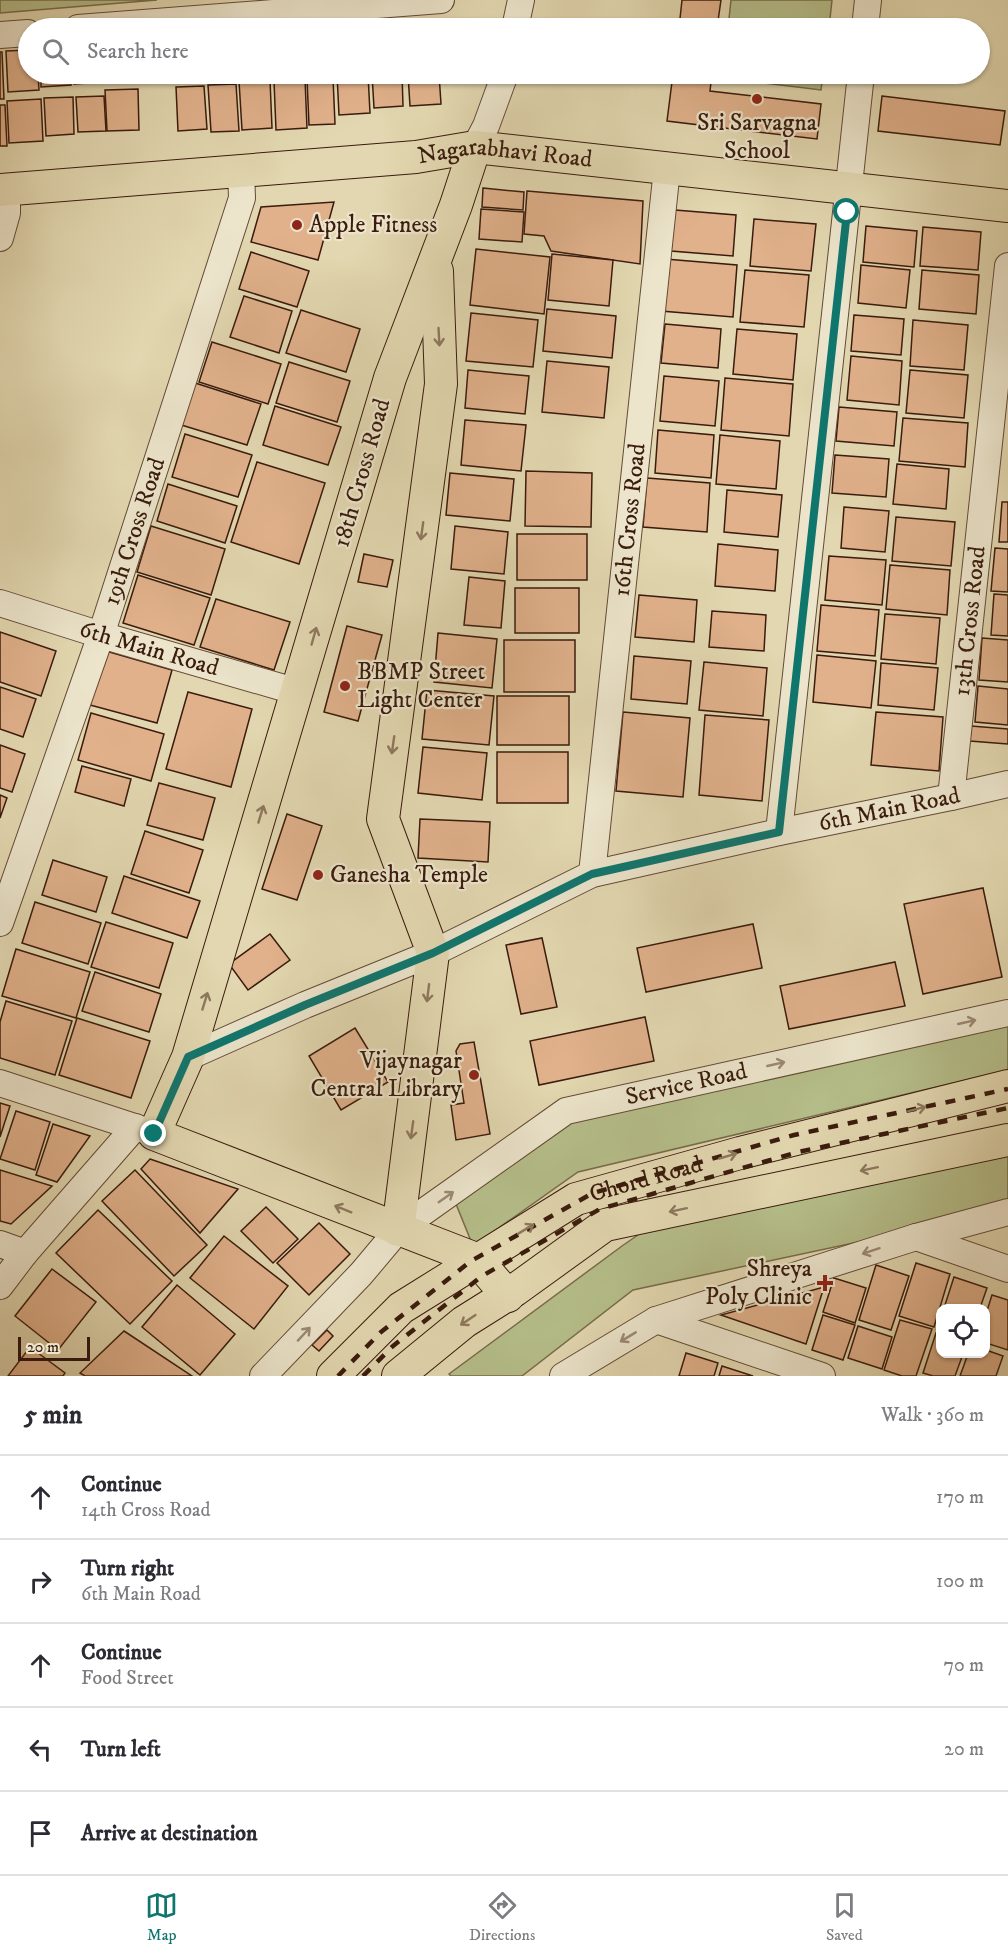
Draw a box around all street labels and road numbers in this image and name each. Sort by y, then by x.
street label: Nagarabhavi Road [415,132,594,175]
street label: 18th Cross Road [326,395,398,551]
street label: 16th Cross Road [607,442,653,598]
street label: 19th Cross Road [97,454,172,609]
street label: 13th Cross Road [947,545,993,697]
street label: 6th Main Road [76,614,222,683]
street label: 6th Main Road [816,780,963,839]
street label: Service Road [623,1056,750,1112]
street label: Chord Road [586,1149,706,1209]

